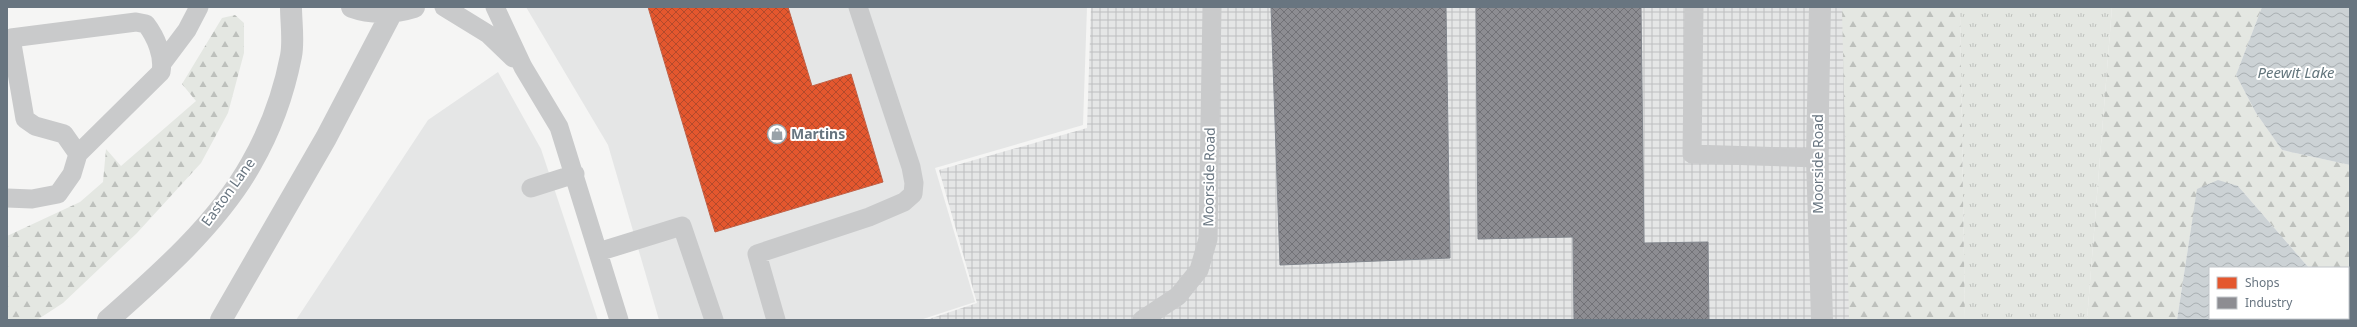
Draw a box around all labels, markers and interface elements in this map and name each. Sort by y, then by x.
water label: Peewit Lake [2257,62,2335,82]
street label: Moorside Road [1808,114,1827,214]
shop icon: Martins [766,123,788,145]
place label: Martins [791,124,845,143]
street label: Moorside Road [1198,127,1219,227]
street label: Easton Lane [196,154,259,230]
legend [2209,267,2349,319]
text: Shops [2245,274,2280,291]
text: Industry [2245,294,2293,311]

